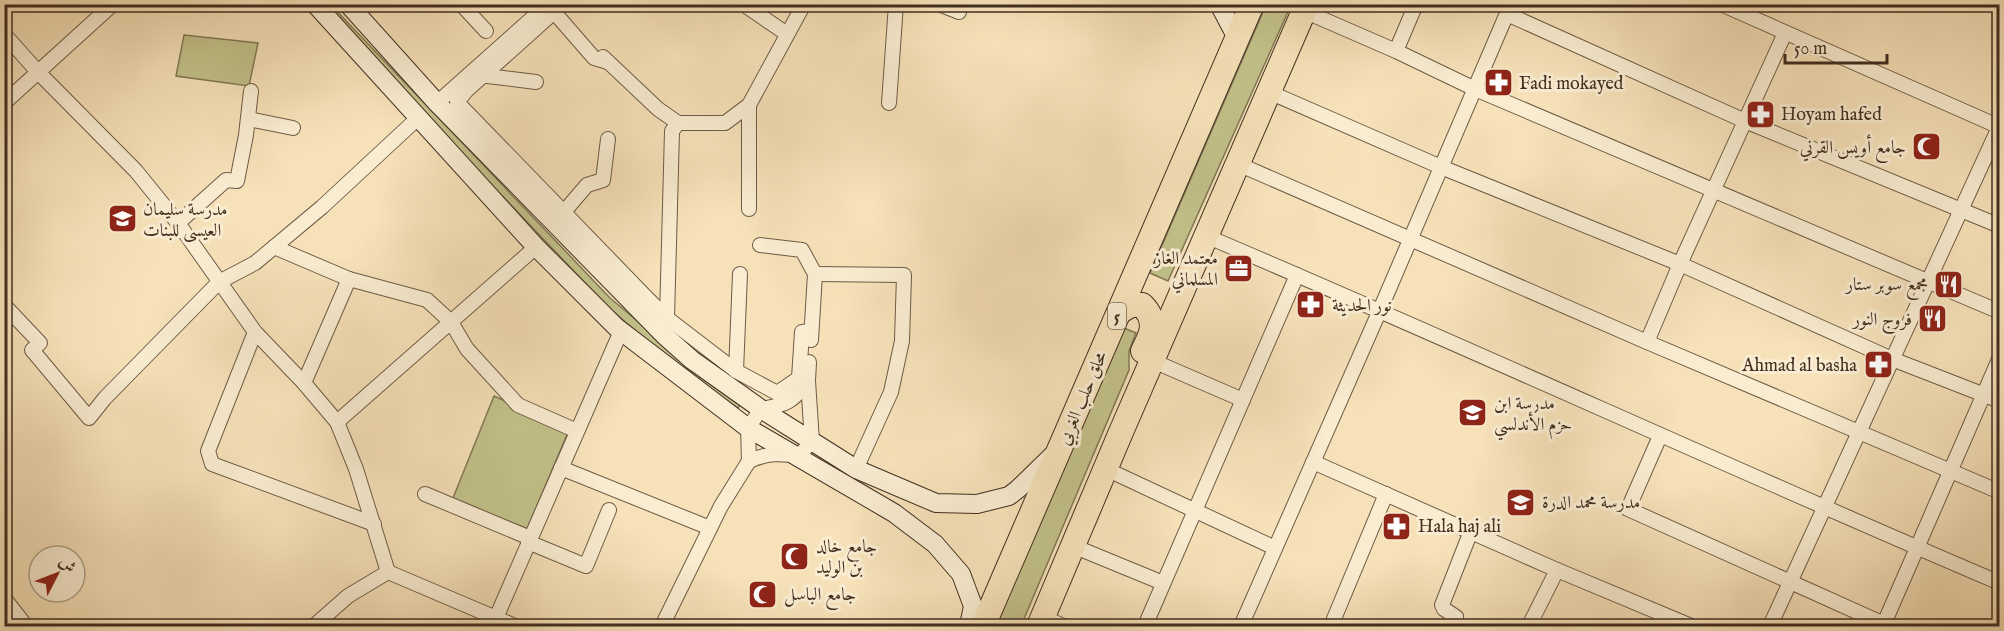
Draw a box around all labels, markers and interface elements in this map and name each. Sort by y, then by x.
scale bar [1785,27,1887,65]
text: 50 m [1794,38,1827,61]
pharmacy icon: Fadi mokayed [1482,67,1514,99]
place label: Fadi mokayed [1519,73,1624,96]
pharmacy icon: Hoyam hafed [1744,98,1776,130]
place label: Hoyam hafed [1781,104,1882,127]
mosque icon: جامع أويس القرني [1911,131,1943,163]
place label: جامع أويس القرني [1800,134,1906,163]
place label: مدرسة سليمان العيسى للبنات [143,199,228,243]
school or university icon: مدرسة سليمان العيسى للبنات [106,203,138,235]
place label: معتمد الغاز المسلماني [1152,248,1218,294]
office icon: معتمد الغاز المسلماني [1223,252,1255,284]
restaurant icon: مجمع سوبر ستار [1933,268,1965,300]
place label: مجمع سوبر ستار [1844,274,1928,300]
pharmacy icon: نور الحديثة [1295,289,1327,321]
place label: نور الحديثة [1332,295,1392,318]
road number: 5 [1108,303,1126,329]
restaurant icon: فروج النور [1917,303,1949,335]
place label: فروج النور [1851,309,1912,335]
street label: محلق حلب الغربي [1053,348,1115,450]
pharmacy icon: Ahmad al basha [1862,349,1894,381]
place label: Ahmad al basha [1741,355,1857,378]
place label: مدرسة ابن حزم الأندلسي [1494,393,1572,441]
school or university icon: مدرسة ابن حزم الأندلسي [1457,397,1489,429]
school or university icon: مدرسة محمد الدرة [1505,486,1537,518]
place label: مدرسة محمد الدرة [1542,492,1640,515]
pharmacy icon: Hala haj ali [1381,510,1413,542]
place label: Hala haj ali [1418,516,1501,539]
place label: جامع خالد بن الوليد [816,536,877,580]
mosque icon: جامع خالد بن الوليد [779,540,811,572]
north arrow [27,544,87,604]
text: ش [54,553,79,578]
mosque icon: جامع الباسل [747,578,779,610]
place label: جامع الباسل [784,584,856,610]

